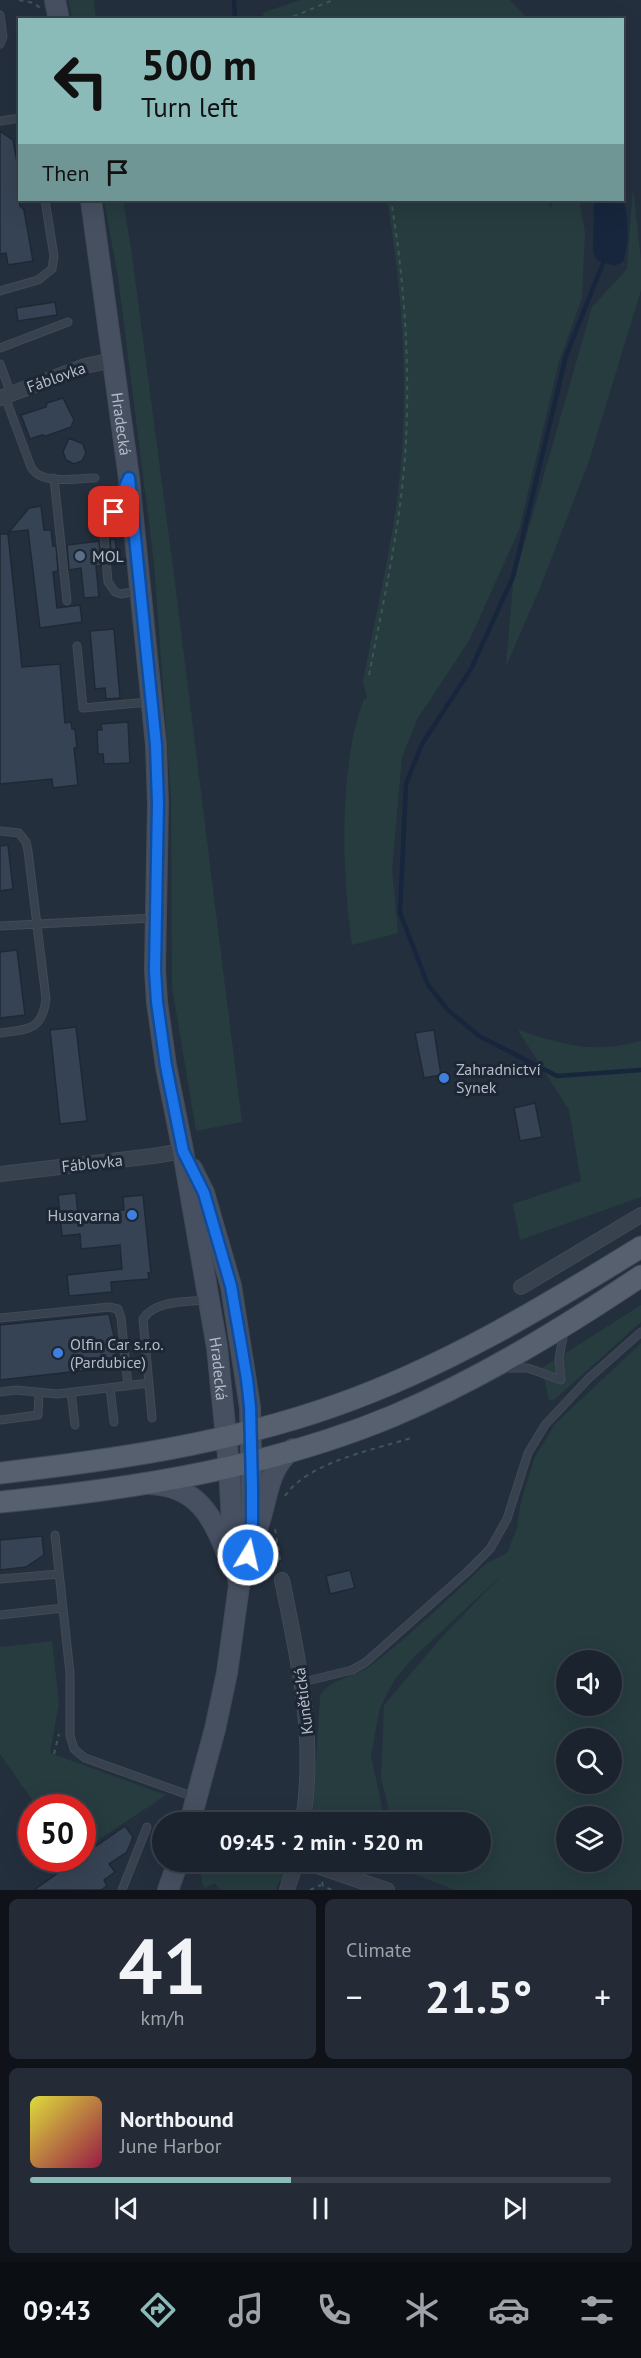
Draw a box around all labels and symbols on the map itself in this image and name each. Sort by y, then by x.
street label: Fáblovka [24,357,88,397]
street label: Hradecká [107,391,136,457]
pin [88,486,139,537]
place label: MOL [92,546,124,566]
marker: MOL [73,549,87,563]
place label: Zahradnictví Synek [456,1059,541,1097]
marker: Zahradnictví Synek [437,1071,451,1085]
street label: Fáblovka [61,1150,123,1176]
place label: Husqvarna [48,1205,120,1225]
marker: Husqvarna [125,1208,139,1222]
place label: Olfin Car s.r.o. (Pardubice) [70,1334,164,1372]
street label: Hradecká [205,1335,232,1401]
marker: Olfin Car s.r.o. (Pardubice) [51,1346,65,1360]
position arrow [216,1523,280,1587]
street label: Kunětická [289,1666,317,1736]
speed limit sign: 50 [18,1794,96,1872]

